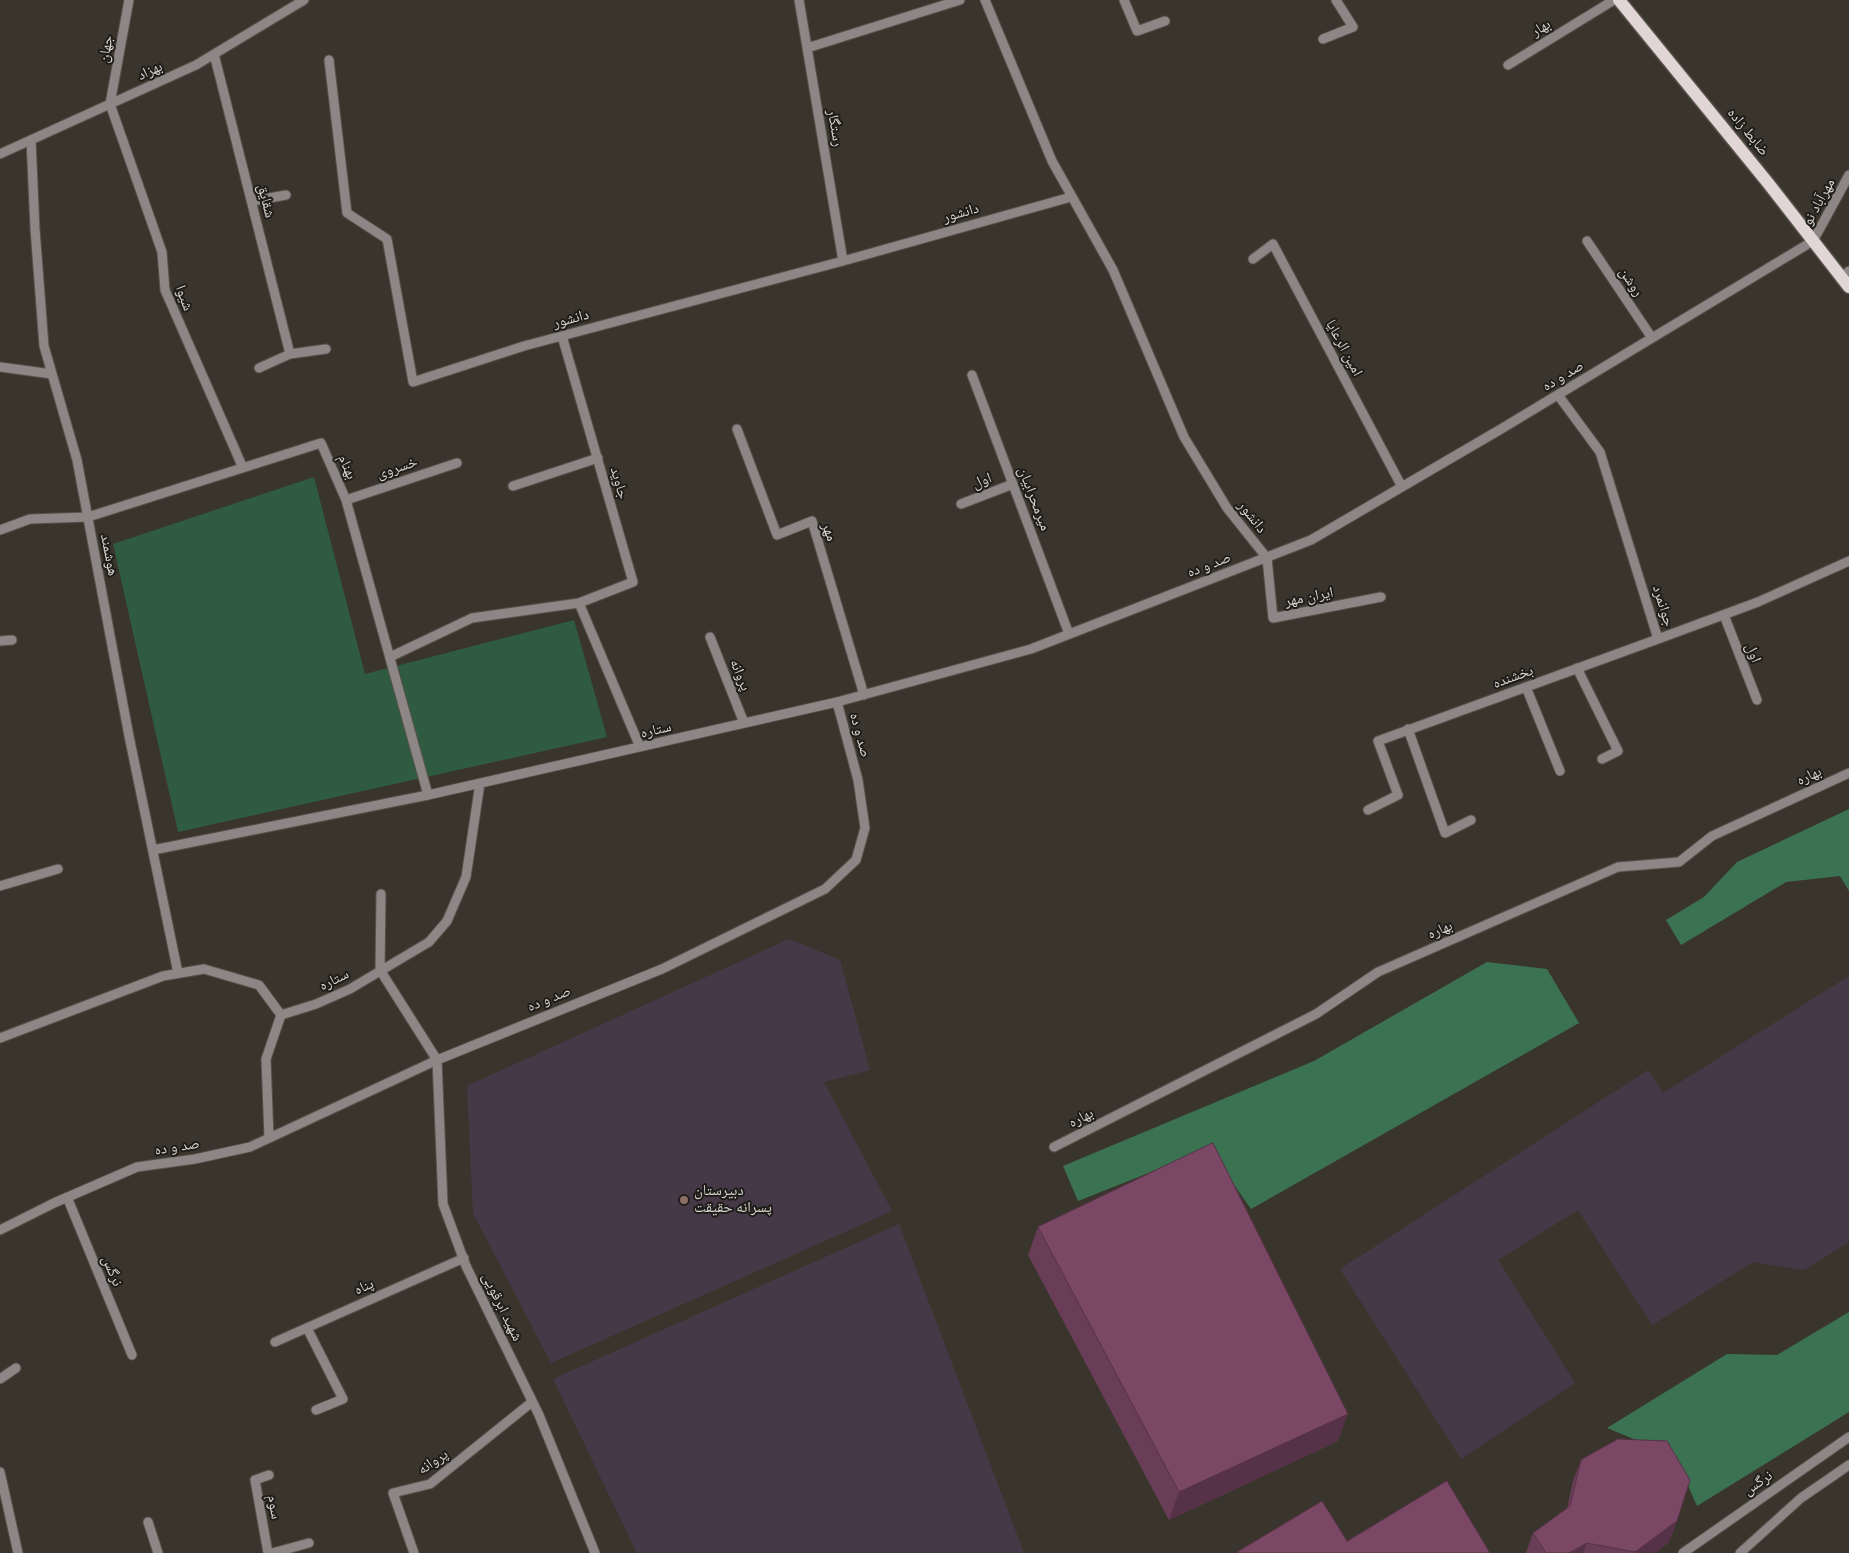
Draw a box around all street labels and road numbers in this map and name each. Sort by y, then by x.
street label: بهار [1528,15,1554,41]
street label: جهان [95,34,117,64]
street label: بهزاد [135,57,165,85]
street label: ضابط زاده [1723,104,1773,160]
street label: رستگار [823,108,847,148]
street label: مهرآباد نو [1799,175,1839,229]
street label: شقایق [253,182,279,220]
street label: دانشور [941,199,981,227]
street label: روشن [1615,264,1647,300]
street label: شیوا [171,283,197,313]
street label: دانشور [551,306,591,332]
street label: امین الرعایا [1322,317,1366,379]
street label: صد و ده [1539,357,1587,395]
street label: بهنام [334,452,360,482]
street label: خسروی [374,453,420,483]
street label: جاوید [606,465,632,501]
street label: میرمحرابیان [1014,465,1054,533]
street label: اول [970,469,994,493]
street label: دانشور [1234,497,1270,537]
street label: مهر [817,520,841,544]
street label: هوشمند [96,533,122,577]
street label: صد و ده [1185,548,1233,582]
street label: ایران مهر [1283,583,1335,611]
street label: جوانمرد [1648,583,1678,629]
street label: اول [1741,641,1765,665]
street label: پروانه [726,656,754,694]
street label: بخشنده [1490,661,1536,693]
street label: صد و ده [845,711,875,759]
street label: ستاره [639,718,673,742]
street label: بهاره [1794,762,1824,790]
street label: بهاره [1425,917,1455,943]
street label: ستاره [316,965,352,995]
street label: صد و ده [525,982,573,1016]
street label: بهاره [1066,1104,1096,1132]
street label: صد و ده [153,1135,201,1159]
street label: نرگس [98,1253,126,1289]
street label: شهید ابرقویی [478,1270,526,1344]
street label: پناه [351,1275,377,1299]
street label: پروانه [414,1445,452,1479]
street label: نرگس [1740,1467,1776,1499]
street label: سوم [263,1494,285,1520]

